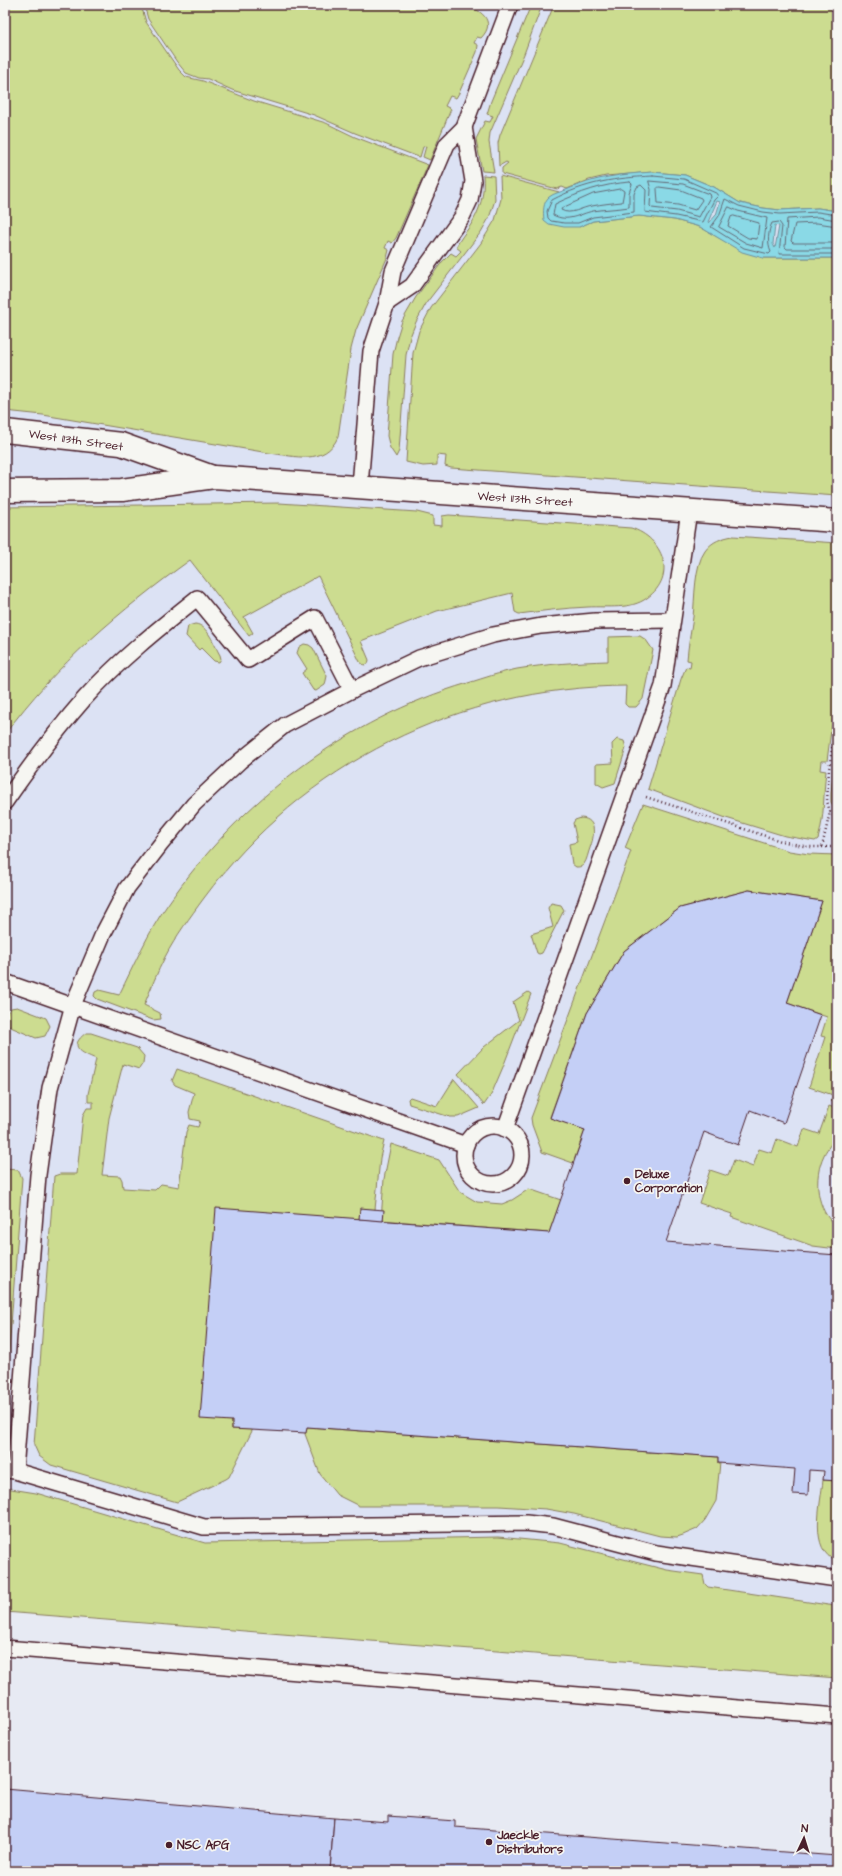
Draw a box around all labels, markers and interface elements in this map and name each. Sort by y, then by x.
street label: West 113th Street [28,425,124,456]
street label: West 113th Street [477,488,573,511]
place label: Deluxe Corporation [635,1166,702,1198]
marker: Deluxe Corporation [622,1176,632,1186]
north arrow [784,1818,824,1858]
text: N [801,1821,809,1836]
place label: Jaeckle Distributors [496,1827,563,1858]
place label: NSC APG [177,1837,230,1854]
marker: Jaeckle Distributors [484,1837,494,1847]
marker: NSC APG [164,1840,174,1850]

